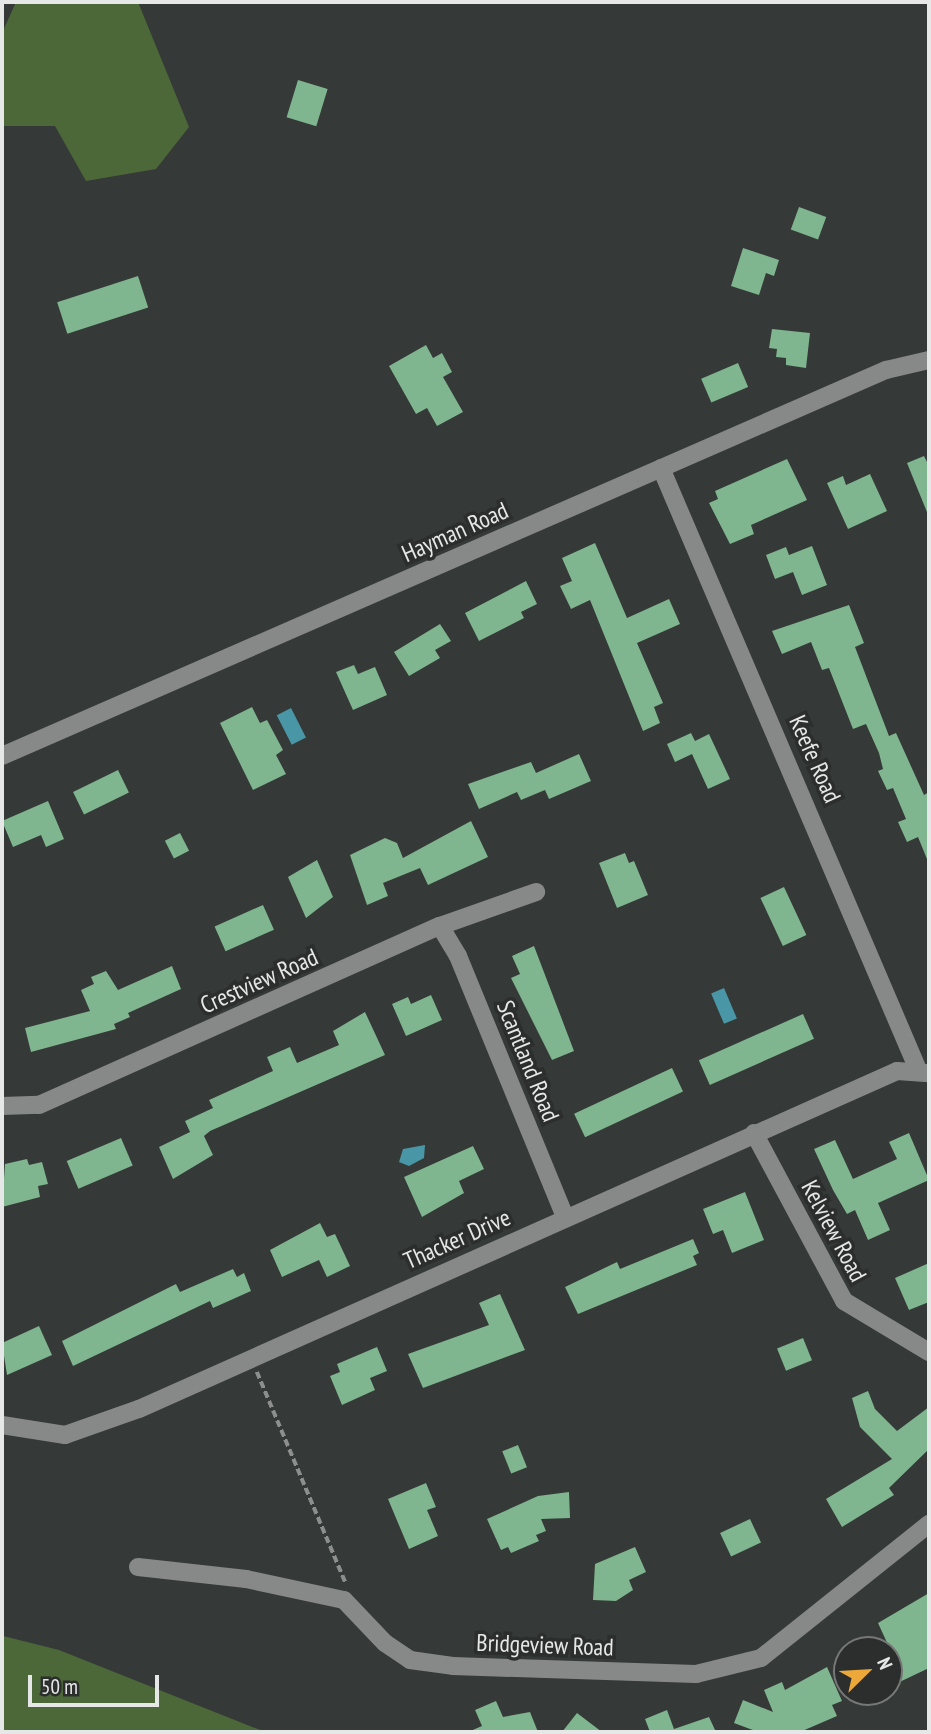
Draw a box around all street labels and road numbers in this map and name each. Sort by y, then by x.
street label: Hayman Road [397,496,513,568]
street label: Keefe Road [783,711,847,807]
street label: Crestview Road [196,942,322,1020]
street label: Scantland Road [491,996,565,1126]
street label: Kelview Road [795,1175,873,1287]
street label: Thacker Drive [399,1203,515,1275]
street label: Bridgeview Road [476,1628,614,1662]

